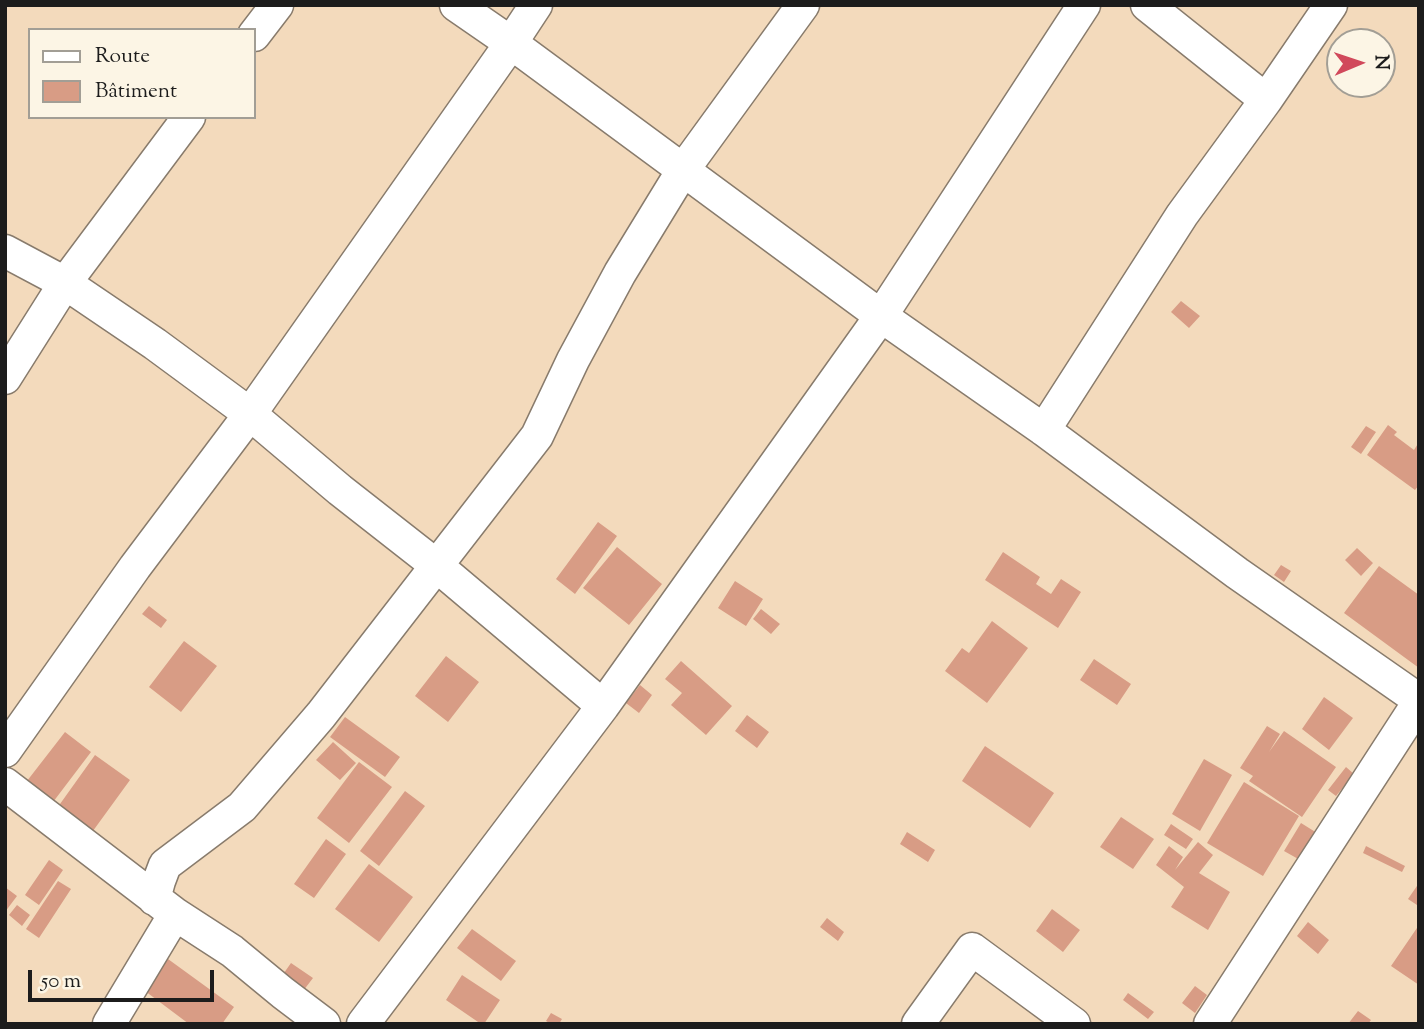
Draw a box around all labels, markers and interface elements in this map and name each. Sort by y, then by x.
legend [28,28,256,119]
north arrow [1326,28,1396,98]
text: Route [95,42,150,72]
text: N [1367,54,1394,70]
text: Bâtiment [95,77,177,107]
scale bar [32,956,217,1000]
text: 50 m [41,967,81,997]

